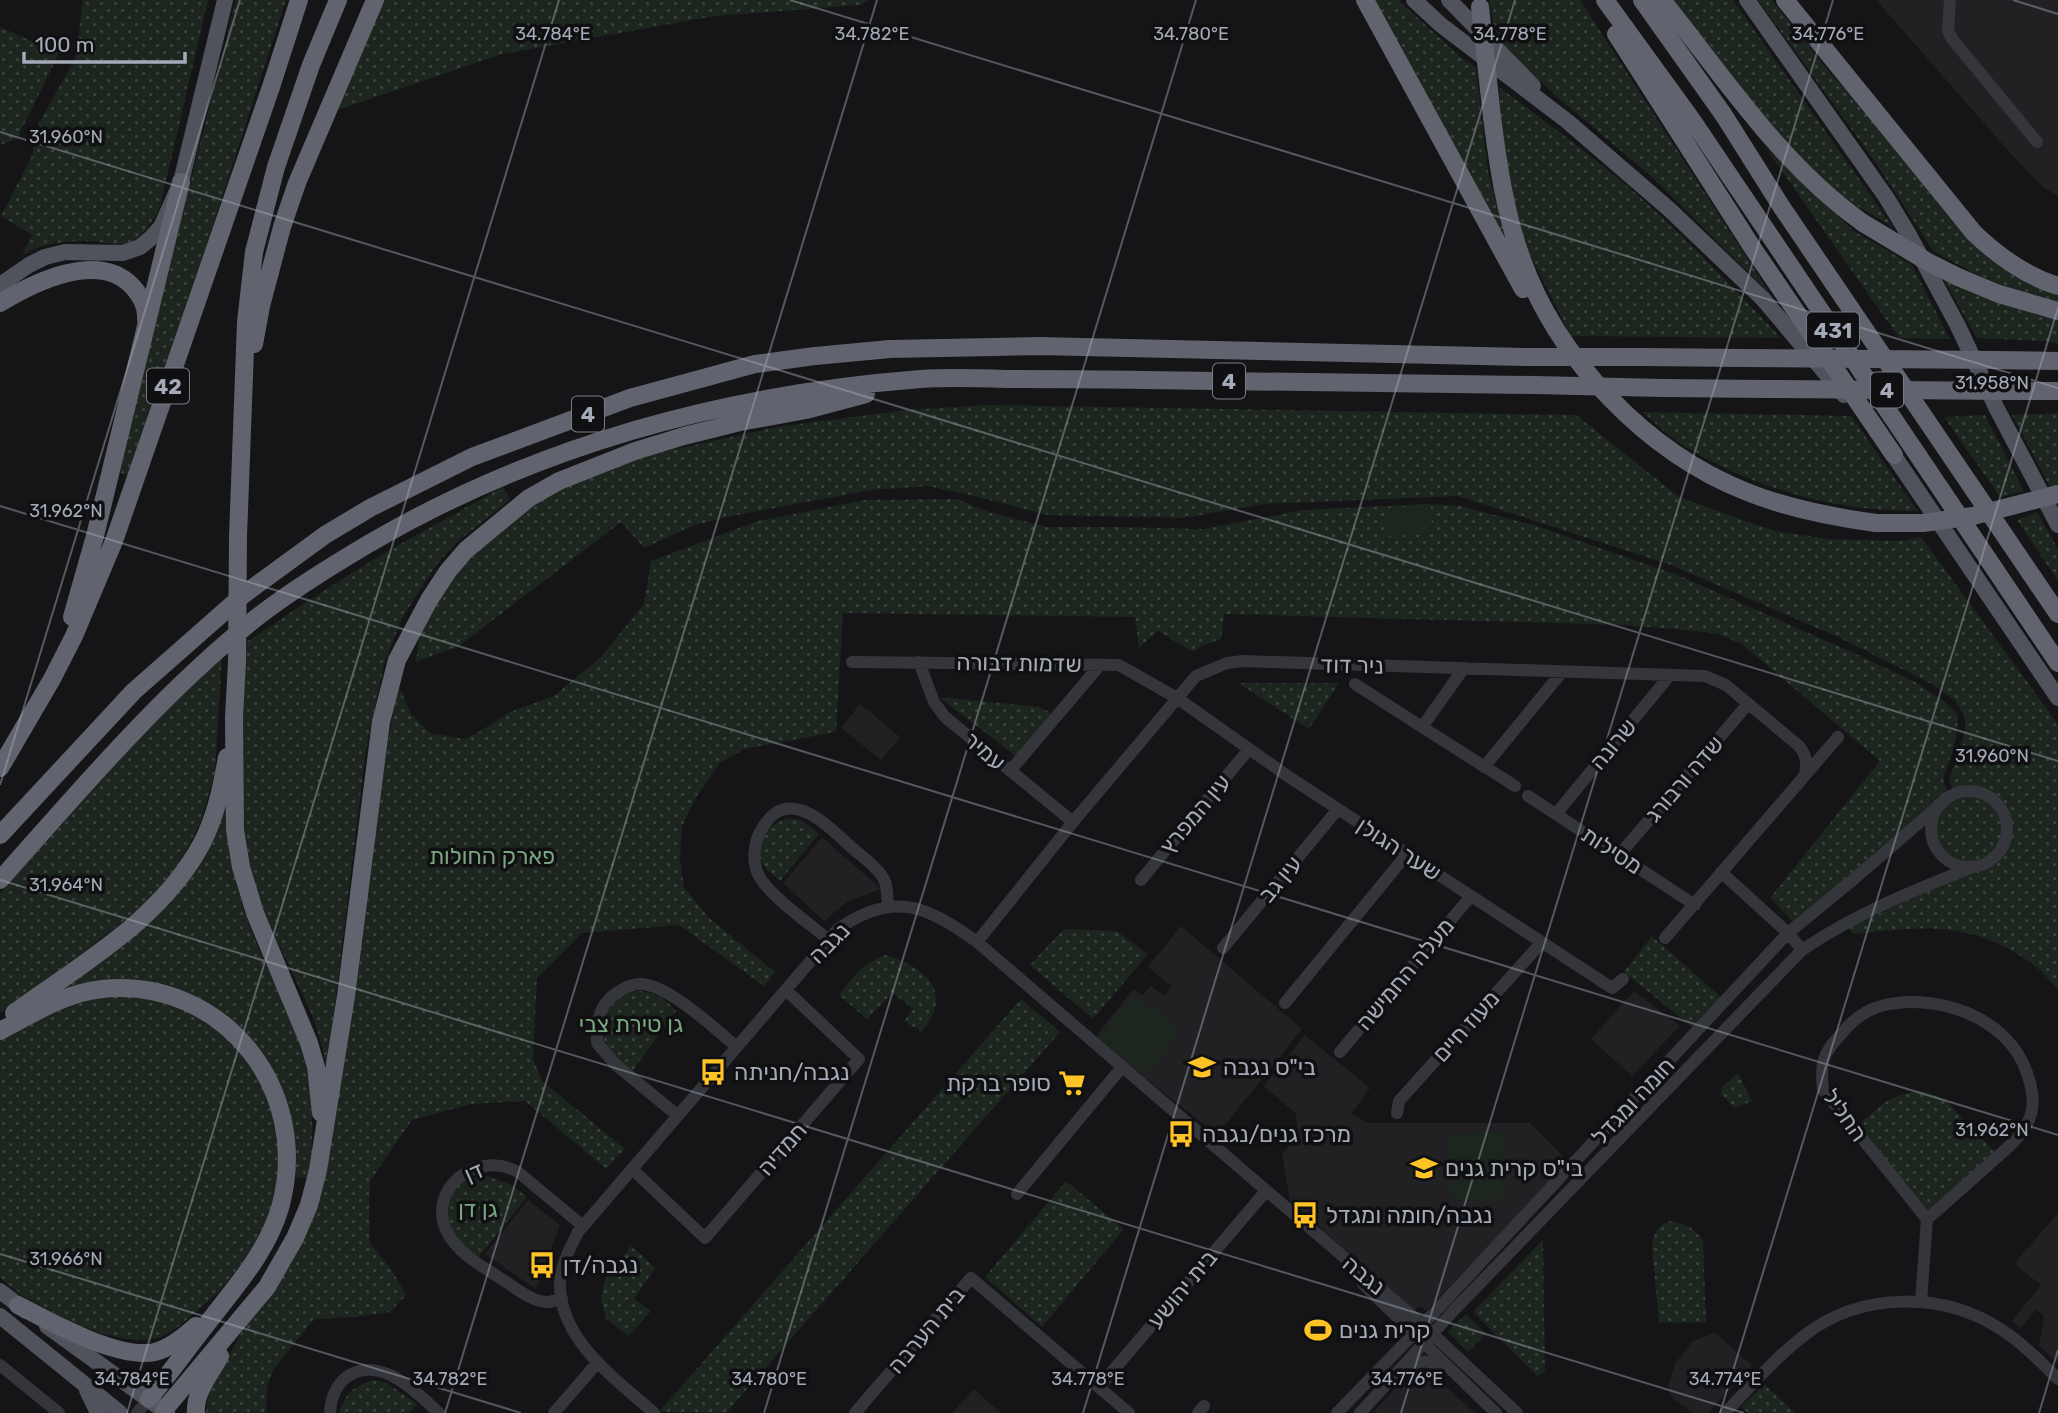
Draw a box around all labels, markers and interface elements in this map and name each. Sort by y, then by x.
scale bar [24,21,186,65]
text: 34.784°E [515,23,591,45]
text: 34.782°E [835,23,909,45]
text: 34.780°E [1153,23,1229,45]
text: 34.778°E [1473,23,1547,45]
text: 34.776°E [1792,23,1864,45]
text: 100 m [35,32,94,57]
text: 31.960°N [29,126,103,148]
road number: 431 [1807,312,1859,348]
road number: 4 [1213,364,1245,398]
road number: 42 [147,368,189,404]
road number: 4 [1871,372,1903,408]
text: 31.958°N [1955,372,2029,394]
road number: 4 [572,396,604,432]
text: 31.962°N [29,500,103,522]
street label: שדמות דבורה [956,648,1082,678]
street label: ניר דוד [1320,650,1384,680]
street label: שרונה [1584,713,1642,775]
street label: עמיר [959,726,1011,776]
street label: שדה ורבורג [1639,730,1729,828]
text: 31.960°N [1955,745,2029,767]
street label: עין המפרץ [1154,768,1236,860]
street label: שער הגולן [1352,811,1446,887]
street label: מסילות [1576,820,1648,880]
park label: פארק החולות [429,842,555,870]
street label: עין גב [1252,850,1308,908]
text: 31.964°N [29,874,103,896]
street label: מעלה החמישה [1350,912,1460,1036]
street label: נגבה [803,917,855,969]
street label: מעוז חיים [1427,984,1505,1068]
park label: גן טירת צבי [579,1010,683,1038]
street label: חומה ומגדל [1585,1051,1681,1151]
school or university icon: בי"ס נגבה [1187,1052,1217,1082]
place label: בי"ס נגבה [1223,1053,1316,1081]
bus stop icon: נגבה/חניתה [698,1057,728,1087]
place label: נגבה/חניתה [734,1058,849,1086]
supermarket icon: סופר ברקת [1057,1068,1087,1098]
place label: סופר ברקת [946,1069,1051,1097]
street label: החליל [1817,1083,1873,1147]
street label: חמדיה [751,1117,813,1181]
bus stop icon: מרכז גנים/נגבה [1166,1119,1196,1149]
text: 31.962°N [1955,1119,2029,1141]
place label: מרכז גנים/נגבה [1202,1120,1351,1148]
school or university icon: בי"ס קרית גנים [1409,1153,1439,1183]
place label: בי"ס קרית גנים [1445,1154,1583,1182]
street label: דן [460,1155,488,1189]
park label: גן דן [458,1195,498,1223]
bus stop icon: נגבה/חומה ומגדל [1290,1200,1320,1230]
place label: נגבה/חומה ומגדל [1326,1201,1492,1229]
street label: בית יהושע [1141,1244,1223,1334]
text: 31.966°N [29,1248,103,1270]
street label: נגבה [1337,1249,1391,1301]
bus stop icon: נגבה/דן [527,1250,557,1280]
place label: נגבה/דן [563,1251,638,1279]
street label: בית הערבה [882,1281,970,1379]
sports icon: קרית גנים [1303,1315,1333,1345]
place label: קרית גנים [1339,1316,1431,1344]
text: 34.784°E [94,1368,170,1390]
text: 34.782°E [413,1368,487,1390]
text: 34.780°E [731,1368,807,1390]
text: 34.778°E [1051,1368,1125,1390]
text: 34.776°E [1371,1368,1443,1390]
text: 34.774°E [1689,1368,1761,1390]

